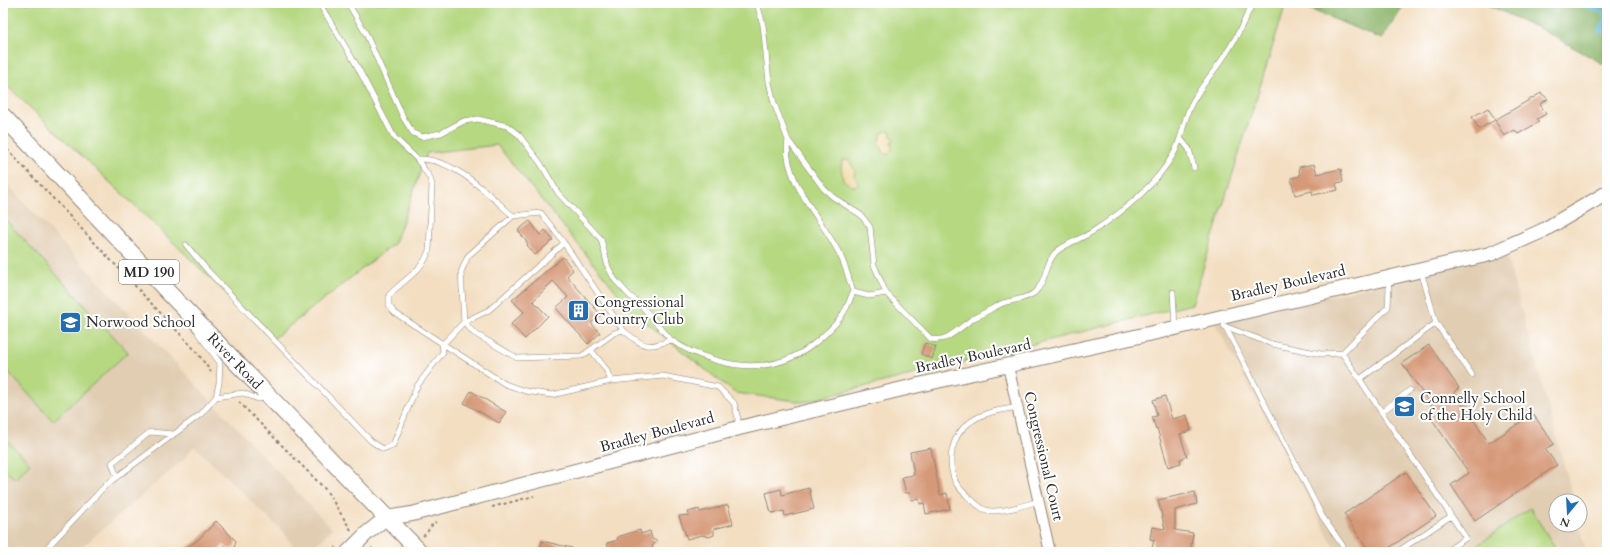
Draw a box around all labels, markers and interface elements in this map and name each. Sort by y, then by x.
road number: MD 190 [119,260,179,284]
street label: Bradley Boulevard [1229,260,1347,306]
place label: Congressional Country Club [594,292,684,329]
building icon: Congressional Country Club [566,298,592,324]
school or university icon: Norwood School [57,309,83,335]
place label: Norwood School [86,312,195,332]
street label: River Road [203,328,267,394]
street label: Bradley Boulevard [914,334,1033,378]
place label: Connelly School of the Holy Child [1420,388,1533,425]
street label: Congressional Court [1019,389,1069,523]
school or university icon: Connelly School of the Holy Child [1391,394,1417,420]
street label: Bradley Boulevard [598,407,716,457]
north arrow [1548,493,1588,533]
text: N [1558,513,1572,531]

